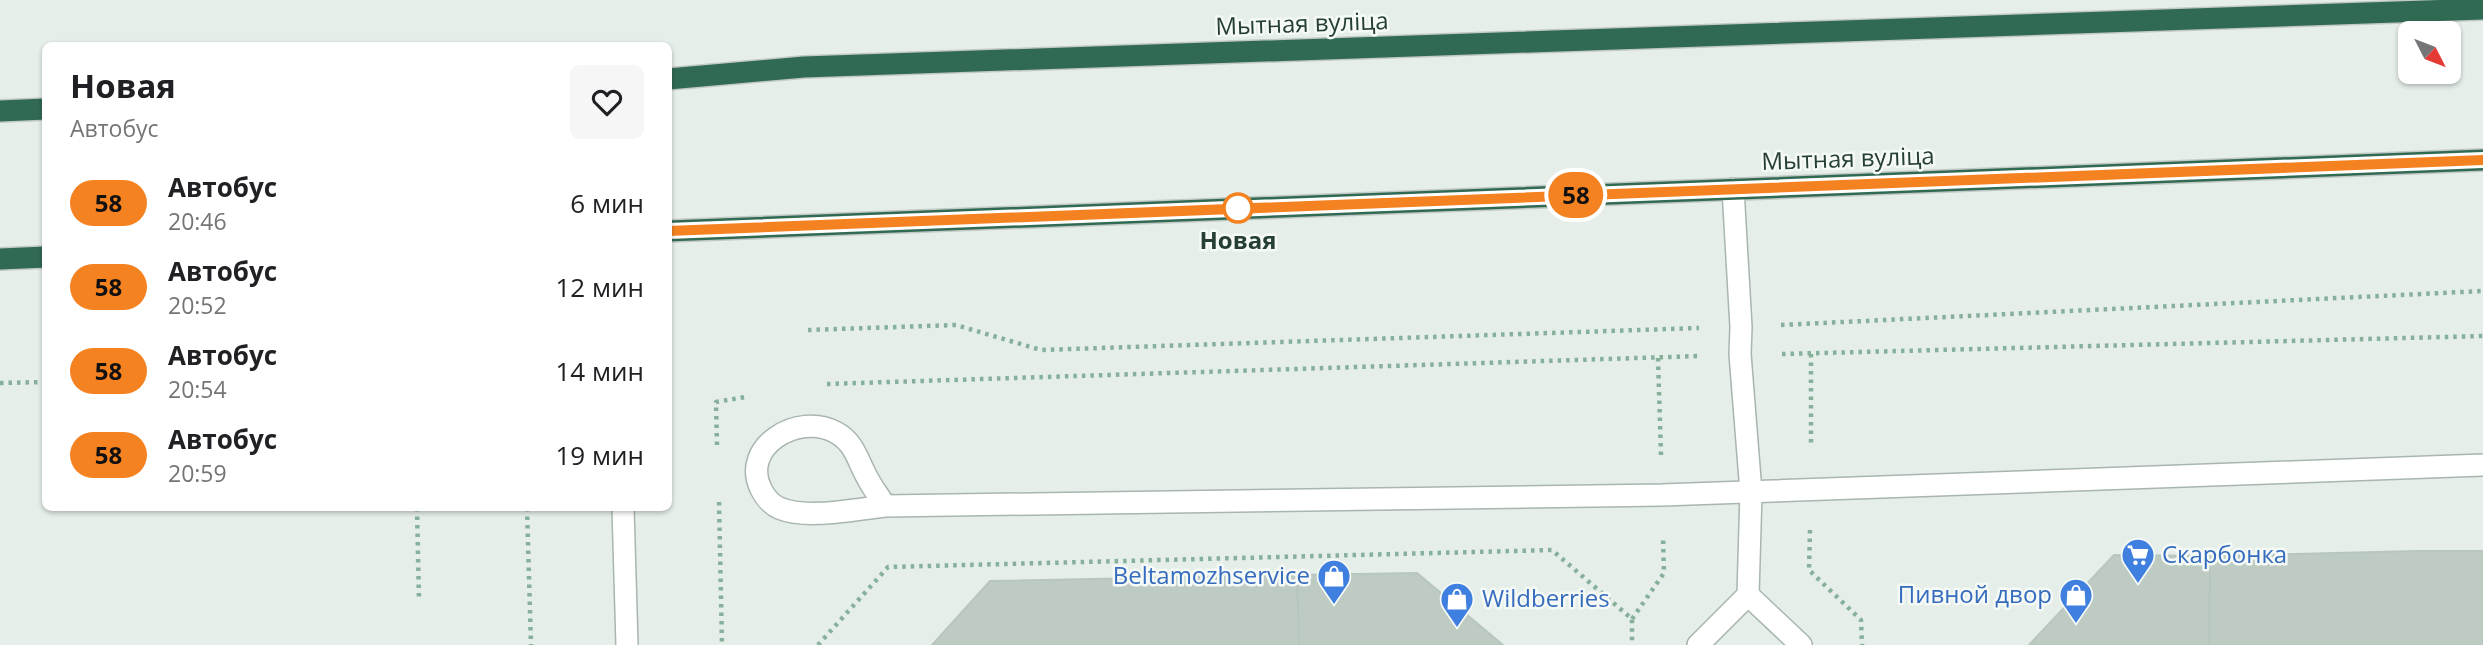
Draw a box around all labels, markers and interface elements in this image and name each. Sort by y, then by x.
street label: Мытная вуліца [1215,3,1389,42]
north arrow [2398,21,2460,84]
map controls [2398,21,2461,84]
text: Новая [70,63,176,108]
button: heart [570,65,644,139]
text: Автобус [70,112,159,144]
street label: Мытная вуліца [1761,138,1935,177]
text: Автобус [168,169,277,205]
line badge: 58 [1544,172,1608,218]
text: 58 [1562,178,1590,211]
text: 6 мин [570,185,644,221]
text: 58 [95,186,122,219]
marker: Новая [1223,193,1253,223]
text: 20:46 [168,205,227,237]
place label: Новая [1199,223,1277,256]
text: Автобус [168,253,277,289]
text: 12 мин [555,269,644,305]
text: 58 [95,270,122,303]
text: 20:52 [168,289,227,321]
text: Автобус [168,337,277,373]
text: 14 мин [555,353,644,389]
text: 58 [95,354,122,387]
text: 20:54 [168,373,227,405]
text: Автобус [168,421,277,457]
text: 19 мин [555,437,644,473]
text: 58 [95,438,122,471]
text: 20:59 [168,457,227,489]
supermarket icon: Скарбонка [2119,536,2157,585]
place label: Скарбонка [2162,537,2287,570]
shop icon: Beltamozhservice [1315,557,1353,606]
place label: Beltamozhservice [1113,558,1310,591]
shop icon: Пивной двор [2057,576,2095,625]
place label: Пивной двор [1898,577,2052,610]
shop icon: Wildberries [1438,580,1476,629]
place label: Wildberries [1482,581,1610,614]

